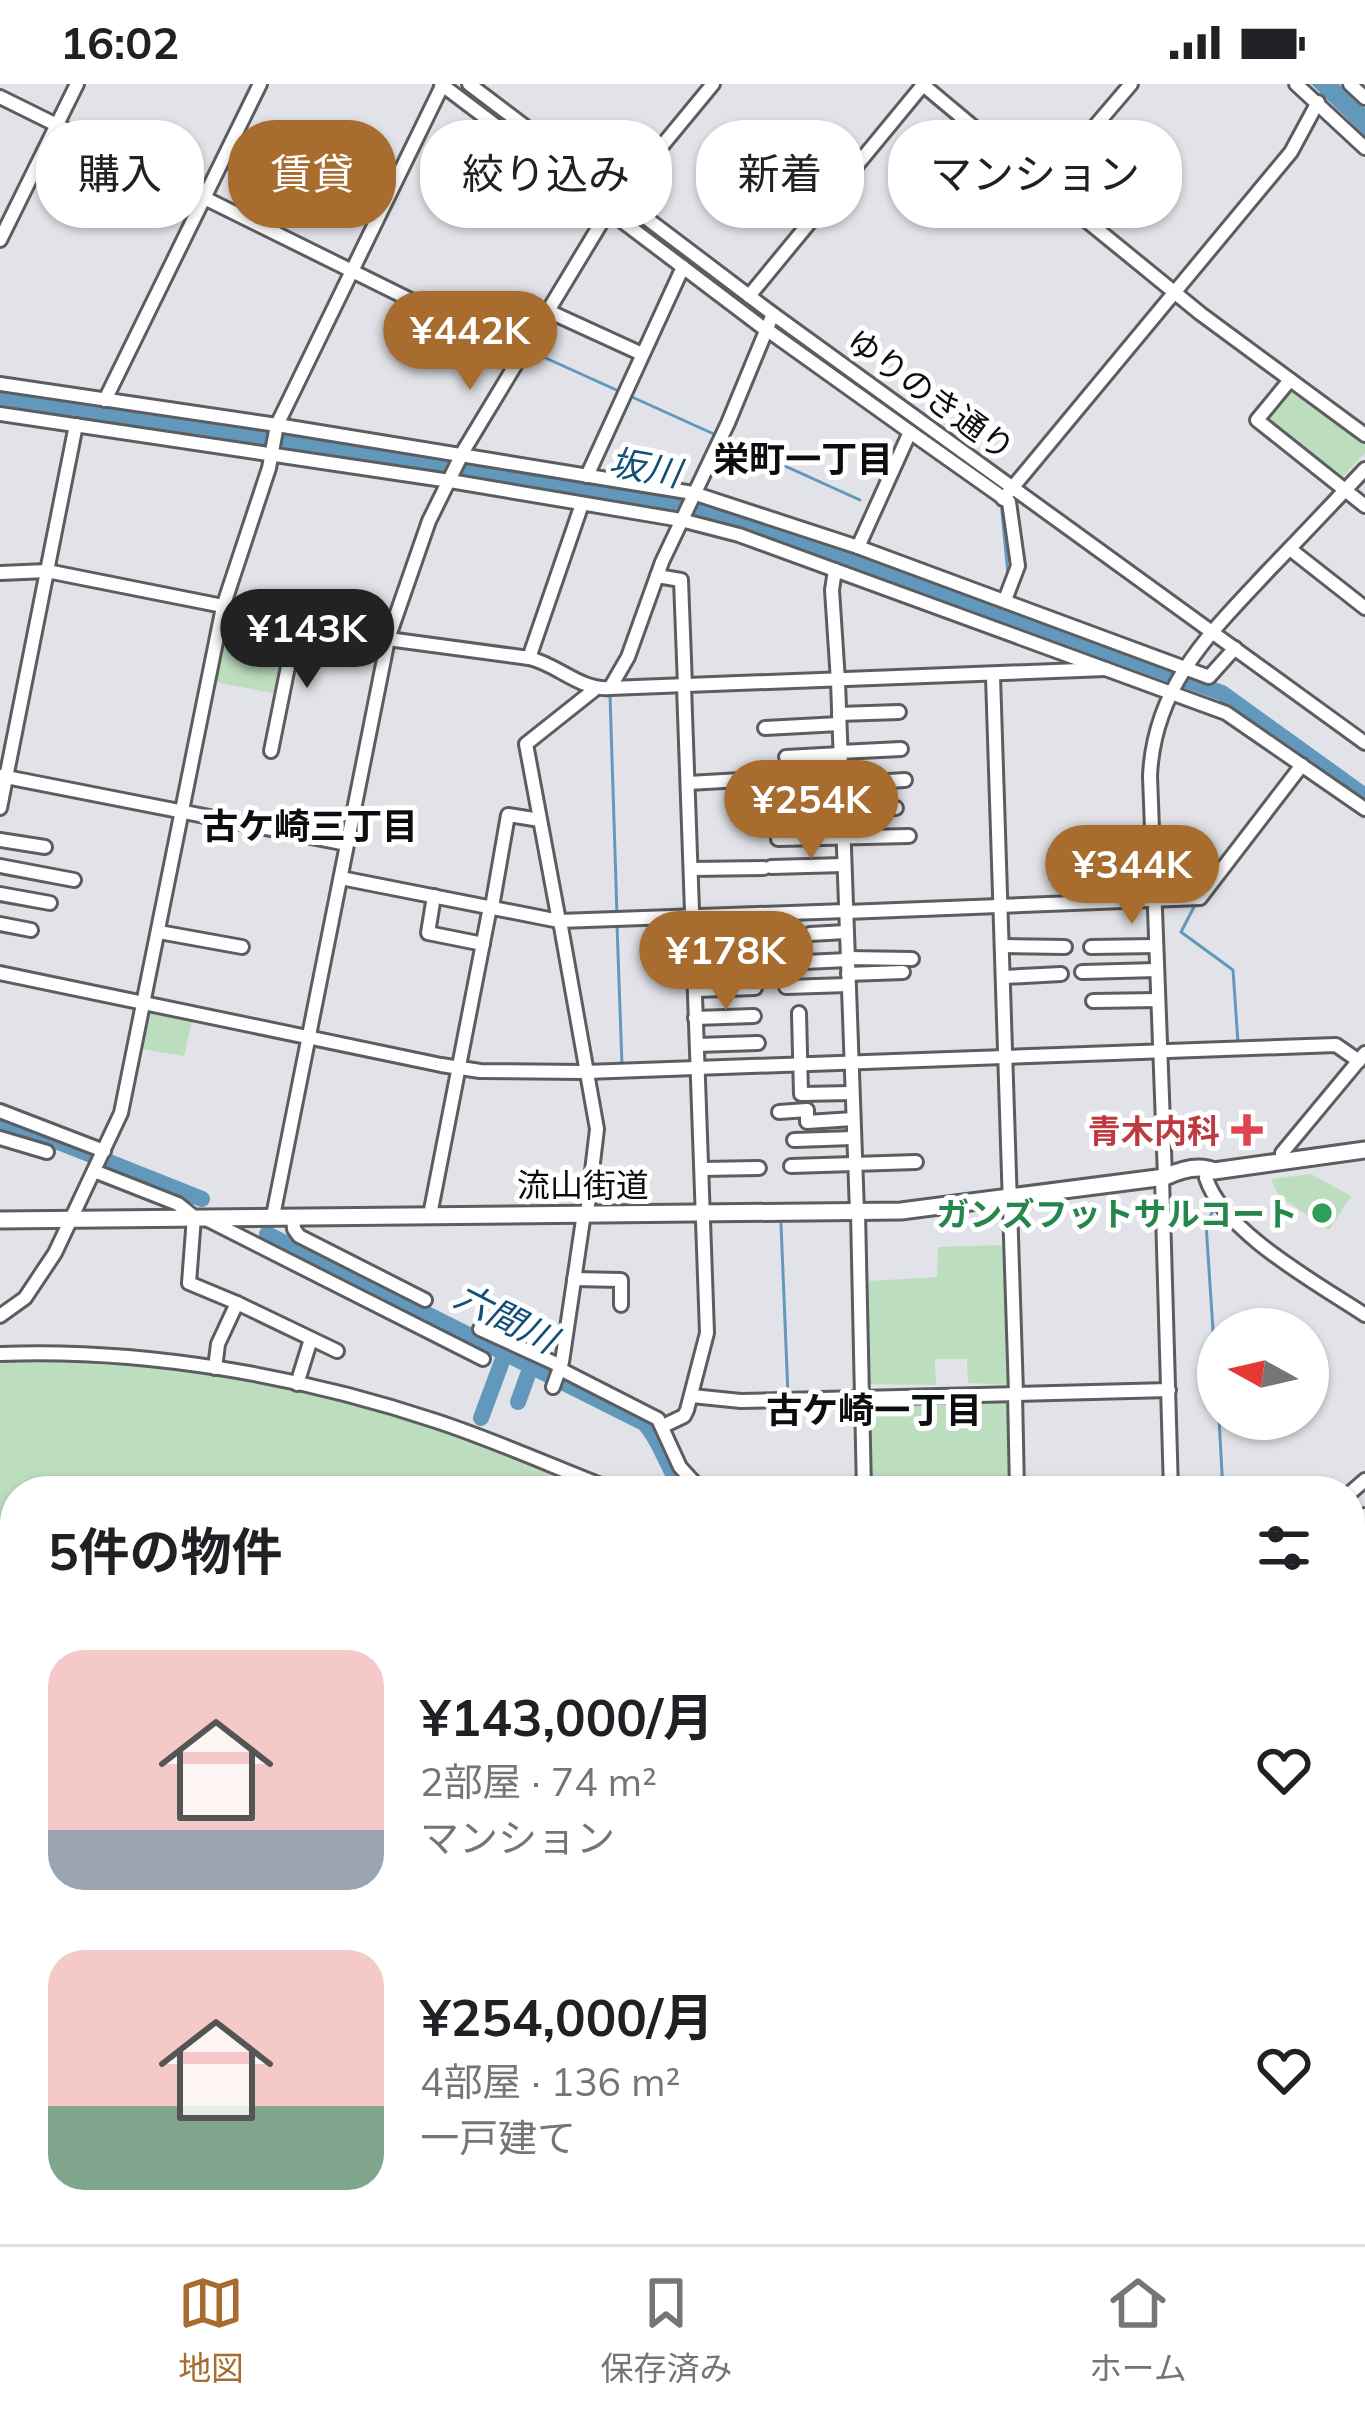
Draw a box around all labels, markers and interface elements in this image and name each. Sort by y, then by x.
text: 16:02 [60,14,179,70]
chip: 購入 [36,120,204,228]
chip: 賃貸 [228,120,396,228]
chip: 絞り込み [420,120,672,228]
chip: 新着 [696,120,864,228]
chip: マンション [888,120,1182,228]
pin: ¥442K [386,291,554,393]
text: ¥442K [410,305,530,354]
street label: ゆりのき通り [839,320,1023,468]
district label: 栄町一丁目 [713,436,893,481]
water label: 坂川 [606,439,688,496]
pin: ¥143K [223,589,391,691]
text: ¥143K [247,603,367,652]
pin: ¥254K [727,760,895,862]
text: ¥254K [751,774,871,823]
district label: 古ケ崎三丁目 [202,803,418,848]
pin: ¥344K [1048,825,1216,927]
text: ¥344K [1072,839,1192,888]
pin: ¥178K [642,911,810,1013]
text: ¥178K [666,925,786,974]
place label: 青木内科 [1088,1110,1220,1151]
marker: 青木内科 [1231,1114,1263,1146]
street label: 流山街道 [517,1164,649,1205]
place label: ガンズフットサルコート [936,1193,1298,1234]
marker: ガンズフットサルコート [1309,1200,1335,1226]
water label: 六間川 [448,1272,568,1363]
north arrow [1197,1308,1329,1440]
map controls [1197,1308,1329,1440]
district label: 古ケ崎一丁目 [766,1387,982,1432]
icon: filters [1251,1515,1317,1581]
text: 5件の物件 [48,1519,283,1583]
text: ¥143,000/月 [420,1685,714,1749]
icon: home [144,1698,288,1842]
icon: heart [1251,1737,1317,1803]
text: 2部屋 · 74 m² [420,1757,657,1806]
text: マンション [420,1813,615,1862]
text: ¥254,000/月 [420,1985,714,2049]
icon: home [144,1998,288,2142]
icon: heart [1251,2037,1317,2103]
text: 4部屋 · 136 m² [420,2057,680,2106]
text: 一戸建て [420,2113,576,2162]
tab: 地図 [178,2270,244,2390]
tab: 保存済み [600,2270,732,2390]
tab: ホーム [1089,2270,1187,2390]

